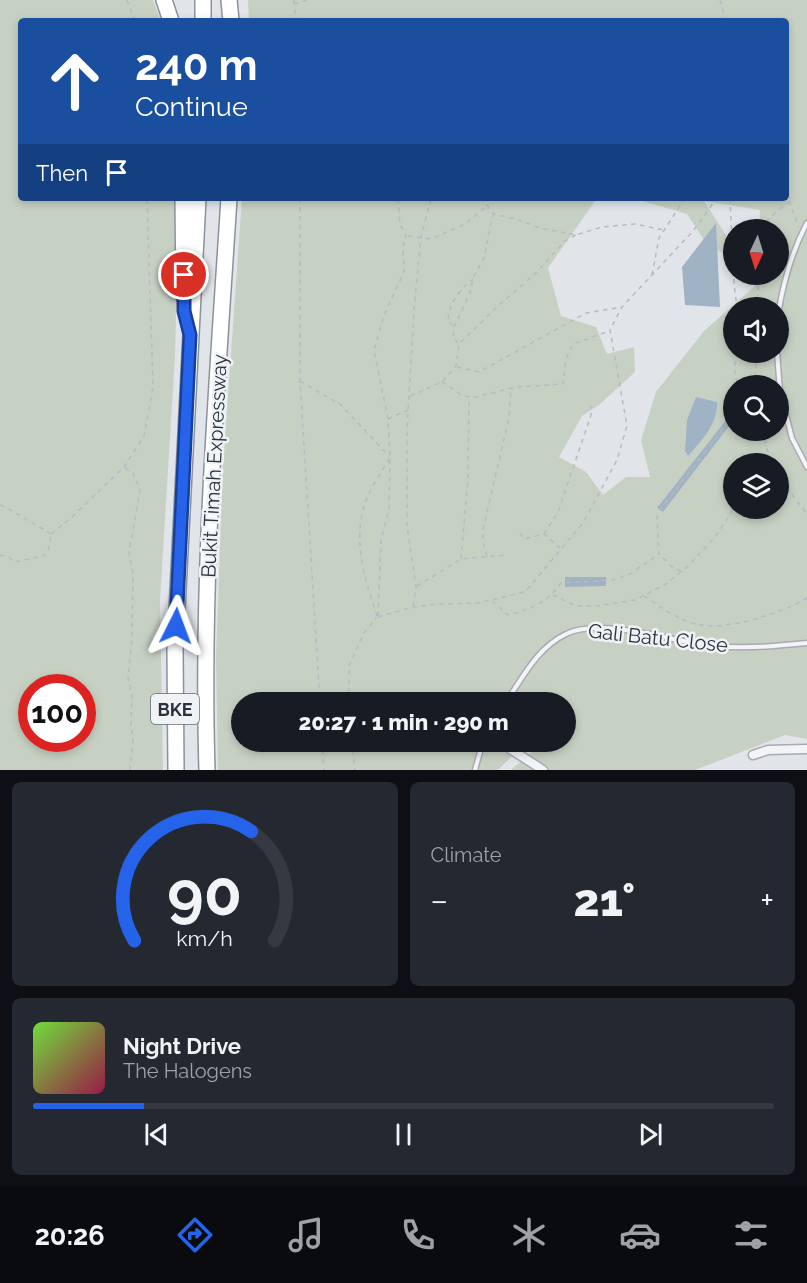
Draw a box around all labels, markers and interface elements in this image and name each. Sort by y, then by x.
text: 240 m [135,41,258,90]
icon: ahead [36,42,114,120]
text: Continue [135,91,248,122]
icon: arrive [100,156,133,189]
text: Then [36,160,88,186]
north arrow [723,219,789,285]
map controls [723,219,789,519]
pin [158,249,209,300]
icon: arrive [167,258,200,291]
button: sound [723,297,789,363]
street label: Bukit Timah Expressway [196,354,232,578]
button: search [723,375,789,441]
button: layers [723,453,789,519]
position arrow [144,594,208,658]
street label: Gali Batu Close [587,619,729,657]
speed limit sign: 100 [18,674,96,752]
road number: BKE [151,694,199,724]
text: 20:27 · 1 min · 290 m [298,709,509,735]
text: Climate [431,843,502,867]
text: 90 [167,856,242,930]
text: 21° [574,874,635,927]
text: − [431,881,448,920]
text: + [760,881,774,920]
text: km/h [176,926,233,951]
text: Night Drive [123,1033,241,1059]
text: The Halogens [123,1059,252,1083]
icon: previous [140,1118,173,1151]
icon: pause [387,1118,420,1151]
icon: next [634,1118,667,1151]
icon: directions [174,1214,216,1256]
icon: music [285,1214,327,1256]
icon: phone [397,1214,439,1256]
icon: climate [508,1214,550,1256]
icon: car [619,1214,661,1256]
icon: filters [730,1214,772,1256]
text: 20:26 [35,1220,105,1251]

